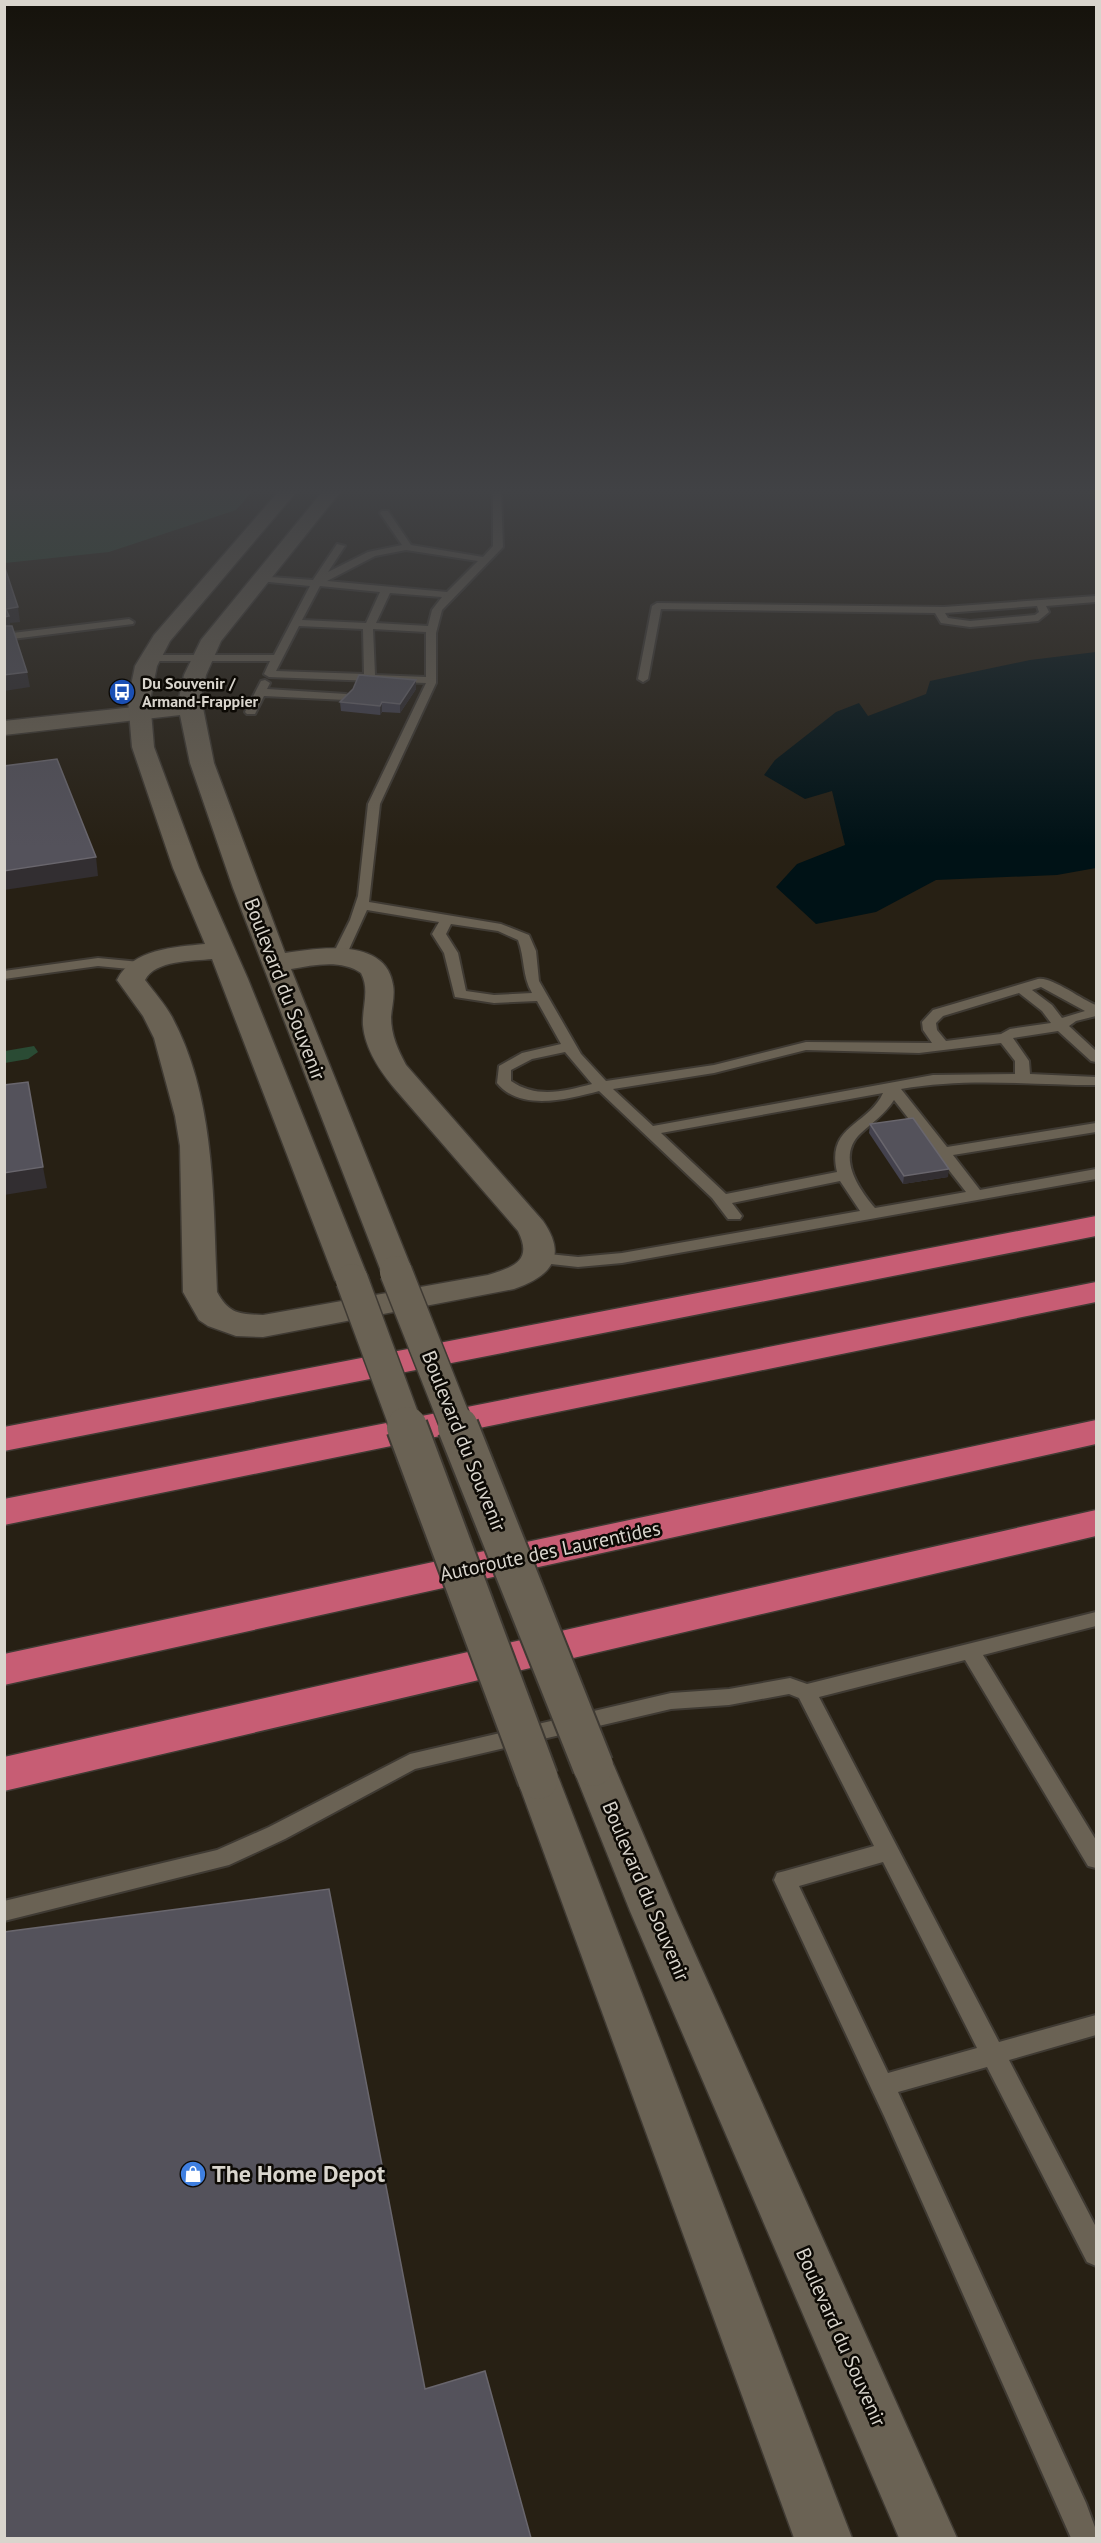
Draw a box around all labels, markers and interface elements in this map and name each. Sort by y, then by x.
place label: Du Souvenir / Armand-Frappier [142,673,259,711]
bus stop icon: Du Souvenir / Armand-Frappier [107,677,137,707]
street label: Boulevard du Souvenir [238,894,332,1084]
street label: Boulevard du Souvenir [416,1347,512,1535]
street label: Autoroute des Laurentides [437,1515,663,1587]
street label: Boulevard du Souvenir [596,1797,696,1985]
place label: The Home Depot [212,2158,386,2189]
shop icon: The Home Depot [178,2159,208,2189]
street label: Boulevard du Souvenir [790,2244,892,2431]

